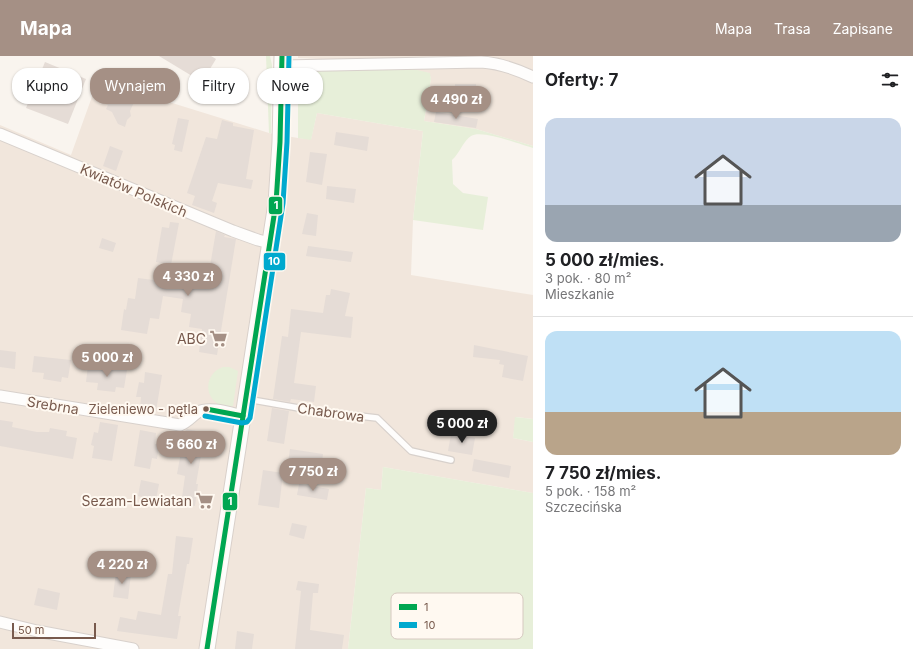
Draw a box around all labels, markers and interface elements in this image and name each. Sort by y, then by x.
text: Mapa [20,17,72,40]
text: Mapa [715,20,752,37]
text: Trasa [774,20,811,37]
text: Zapisane [833,20,893,37]
chip: Kupno [12,68,82,104]
chip: Wynajem [90,68,180,104]
chip: Filtry [188,68,249,104]
chip: Nowe [257,68,323,104]
icon: filters [879,69,901,91]
text: Oferty: 7 [545,70,618,90]
pin: 4 490 zł [415,86,497,120]
text: 4 490 zł [430,91,482,107]
icon: home [687,144,759,216]
street label: Kwiatów Polskich [78,160,190,220]
line badge: 1 [268,196,283,215]
text: 1 [274,198,279,212]
text: 5 000 zł/mies. [545,250,665,270]
line badge: 10 [263,252,286,271]
text: 10 [268,254,280,268]
pin: 4 330 zł [147,263,229,297]
text: 4 330 zł [162,268,214,284]
text: 3 pok. · 80 m² [545,270,631,286]
text: Mieszkanie [545,286,614,302]
supermarket icon: ABC [209,328,229,348]
place label: ABC [177,330,206,347]
pin: 5 000 zł [66,344,148,378]
text: 5 000 zł [81,349,133,365]
icon: home [687,357,759,429]
street label: Srebrna [26,393,80,417]
street label: Chabrowa [296,399,366,425]
place label: Zieleniewo - pętla [88,401,198,417]
marker: Zieleniewo - pętla [201,404,211,414]
pin: 5 000 zł [421,410,503,444]
text: 5 000 zł [436,415,488,431]
pin: 5 660 zł [150,431,232,465]
text: 5 660 zł [165,436,217,452]
pin: 7 750 zł [272,458,354,492]
text: 7 750 zł [288,463,338,479]
text: 7 750 zł/mies. [545,463,661,483]
text: 5 pok. · 158 m² [545,483,636,499]
supermarket icon: Sezam-Lewiatan [195,490,215,510]
place label: Sezam-Lewiatan [81,492,192,509]
line badge: 1 [222,492,238,511]
text: 1 [228,494,233,508]
text: Szczecińska [545,499,622,515]
pin: 4 220 zł [81,551,163,585]
text: 4 220 zł [96,556,148,572]
legend [391,593,523,639]
text: 1 [424,600,428,614]
text: 10 [424,618,435,632]
scale bar [12,621,96,640]
text: 50 m [18,623,44,637]

